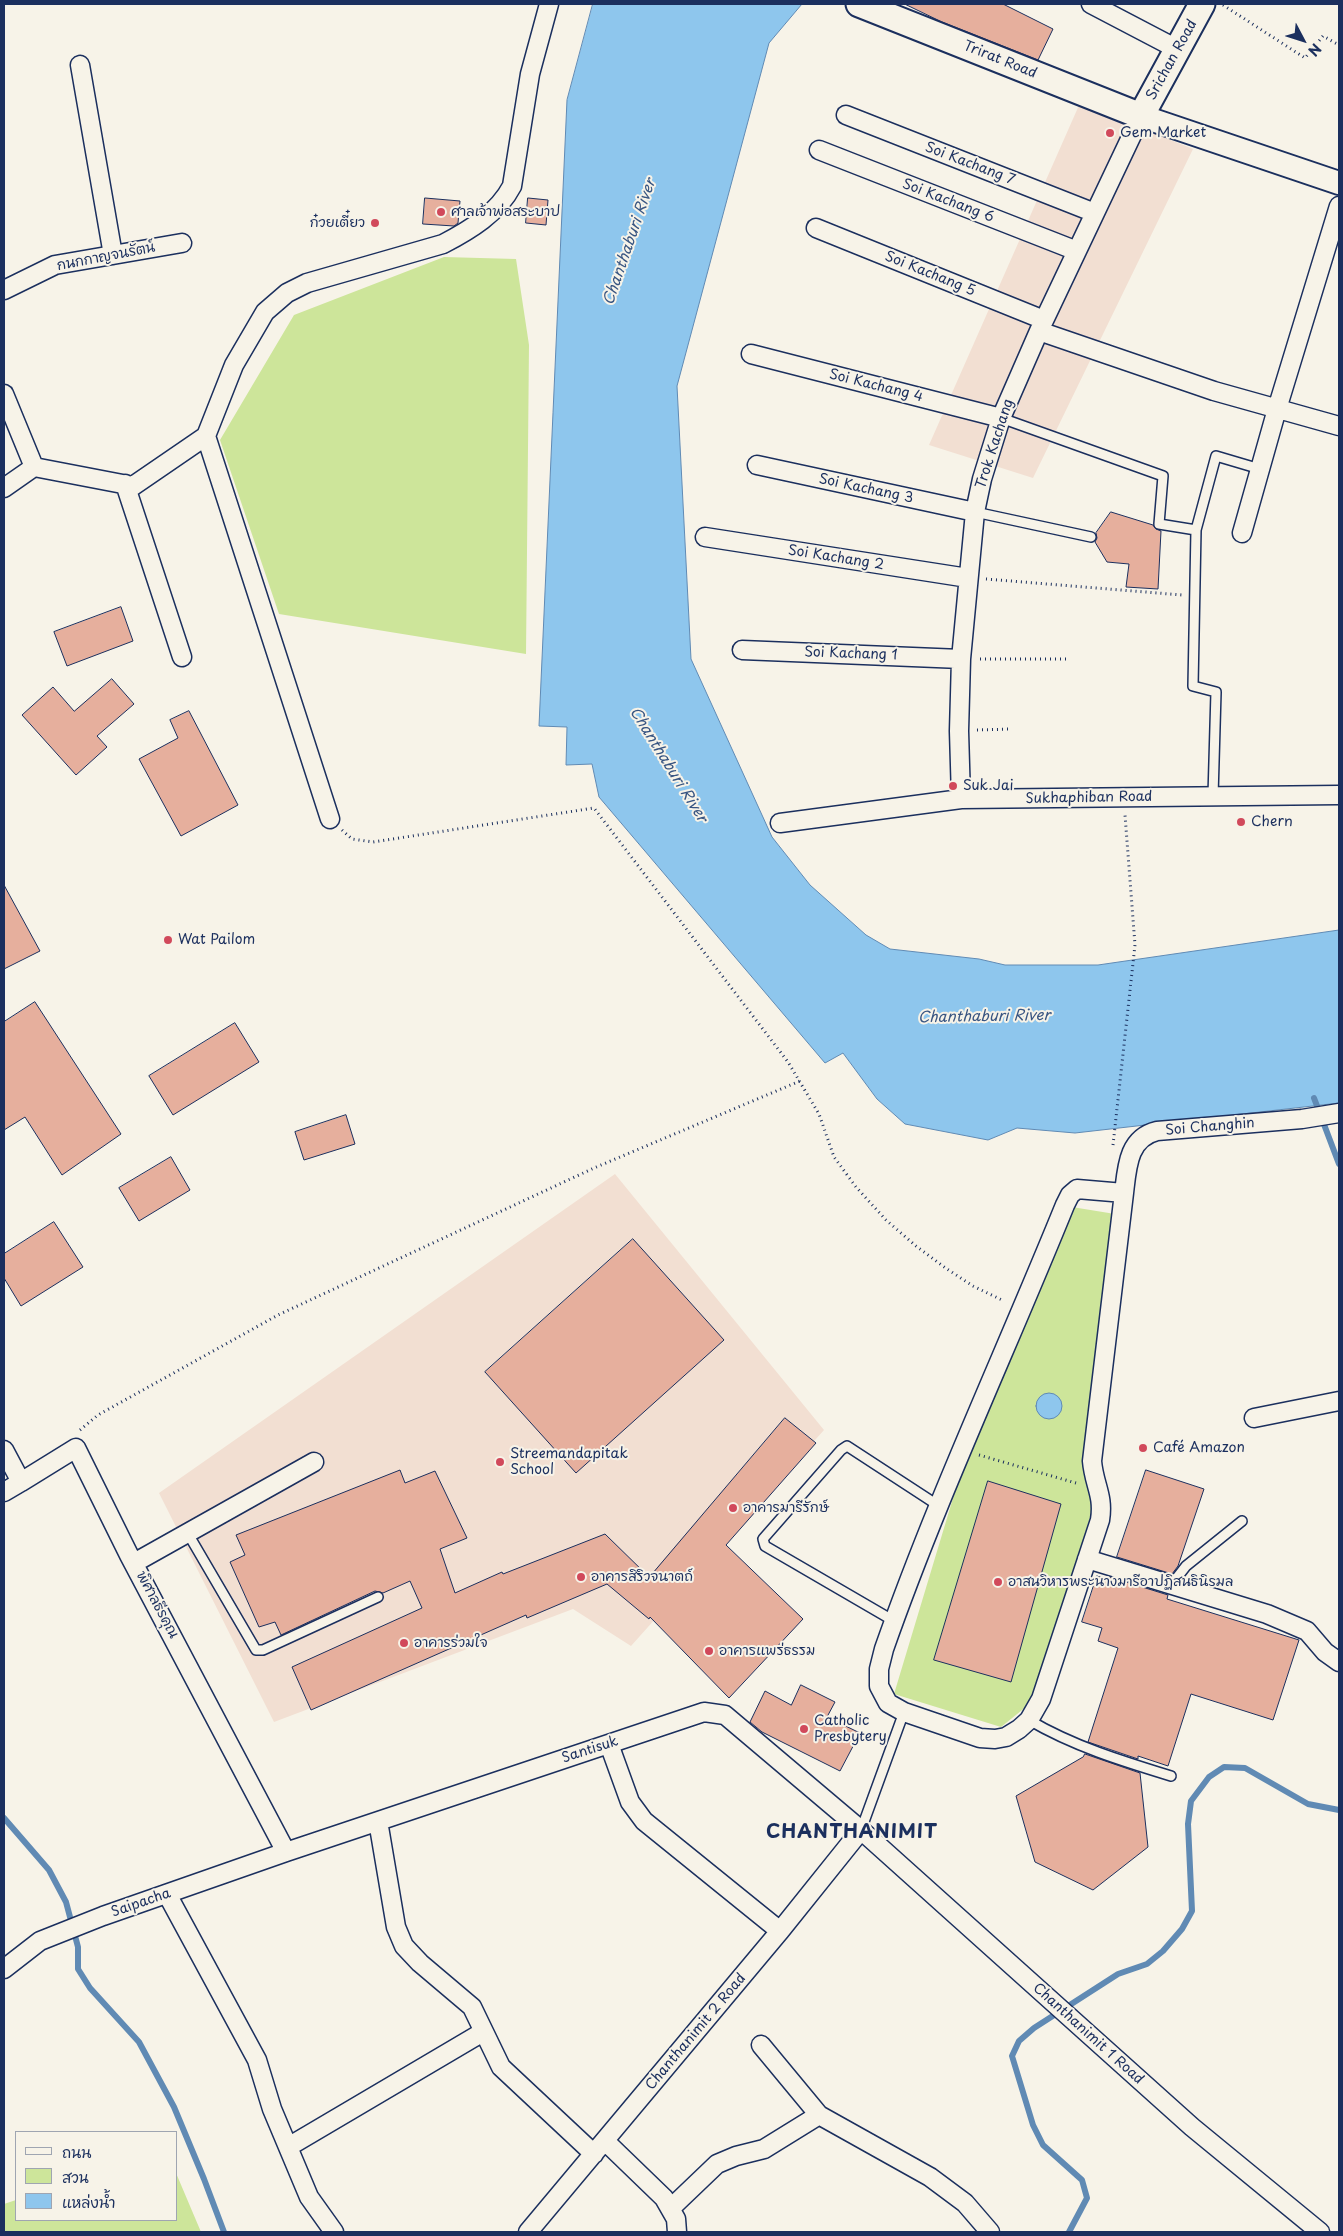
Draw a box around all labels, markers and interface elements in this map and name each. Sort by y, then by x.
north arrow [1278,15,1328,65]
street label: Srichan Road [1143,17,1201,103]
street label: Trirat Road [961,38,1039,82]
text: N [1303,39,1326,61]
place label: Gem Market [1120,125,1206,141]
marker: Gem Market [1104,127,1116,139]
street label: Soi Kachang 7 [923,139,1017,189]
water label: Chanthaburi River [600,176,660,308]
street label: Soi Kachang 6 [900,176,996,226]
place label: ศาลเจ้าพ่อสระบาป [451,204,561,220]
marker: ศาลเจ้าพ่อสระบาป [435,206,447,218]
place label: ก๋วยเตี๋ยว [309,215,365,231]
marker: ก๋วยเตี๋ยว [369,217,381,229]
street label: กนกกาญจนรัตน์ [56,239,156,275]
street label: Soi Kachang 5 [882,248,978,300]
street label: Soi Kachang 4 [827,366,925,406]
street label: Trok Kachang [973,397,1017,491]
street label: Soi Kachang 3 [817,471,915,507]
street label: Soi Kachang 2 [787,542,885,574]
street label: Soi Kachang 1 [804,644,898,664]
water label: Chanthaburi River [625,704,711,826]
place label: Suk Jai [963,778,1014,794]
marker: Suk Jai [947,780,959,792]
street label: Sukhaphiban Road [1025,788,1153,808]
place label: Chern [1251,814,1293,830]
marker: Chern [1235,816,1247,828]
place label: Wat Pailom [178,932,255,948]
marker: Wat Pailom [162,934,174,946]
water label: Chanthaburi River [918,1007,1050,1027]
street label: Soi Changhin [1165,1115,1255,1139]
place label: Café Amazon [1153,1440,1245,1456]
marker: Café Amazon [1137,1442,1149,1454]
place label: Streemandapitak School [510,1446,628,1478]
marker: Streemandapitak School [494,1456,506,1468]
place label: อาคารมารีรักษ์ [743,1500,829,1516]
marker: อาคารมารีรักษ์ [727,1502,739,1514]
street label: พิศาลธีรคุณ [132,1569,182,1641]
place label: อาคารสิริวจนาตถ์ [591,1569,693,1585]
marker: อาคารสิริวจนาตถ์ [575,1571,587,1583]
place label: อาสนวิหารพระนางมารีอาปฏิสนธินิรมล [1008,1574,1233,1590]
marker: อาสนวิหารพระนางมารีอาปฏิสนธินิรมล [992,1576,1004,1588]
place label: อาคารร่วมใจ [414,1635,488,1651]
marker: อาคารร่วมใจ [398,1637,410,1649]
place label: อาคารแพร่ธรรม [719,1643,815,1659]
marker: อาคารแพร่ธรรม [703,1645,715,1657]
place label: Catholic Presbytery [814,1713,887,1745]
marker: Catholic Presbytery [798,1723,810,1735]
street label: Santisuk [560,1733,620,1767]
district label: CHANTHANIMIT [765,1822,939,1844]
street label: Saipacha [109,1885,173,1921]
street label: Chanthanimit 2 Road [642,1970,750,2094]
street label: Chanthanimit 1 Road [1029,1980,1147,2088]
legend [15,2131,178,2221]
text: ถนน [62,2140,91,2163]
text: สวน [62,2165,89,2188]
text: แหล่งน้ำ [62,2190,116,2213]

